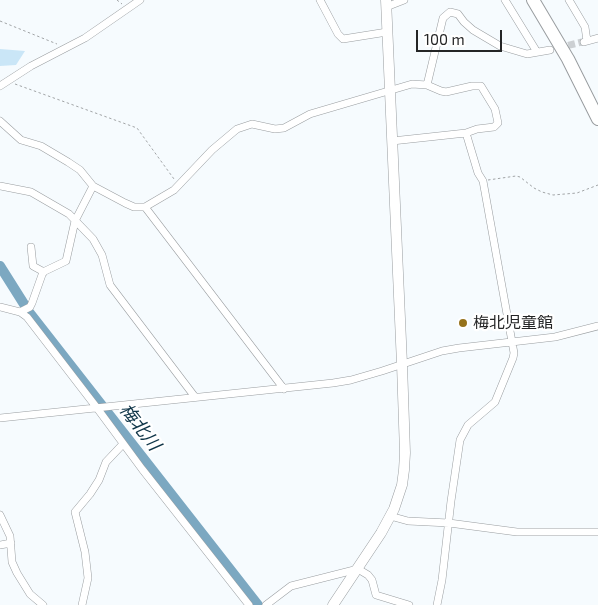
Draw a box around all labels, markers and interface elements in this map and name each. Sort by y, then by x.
scale bar [418,20,504,52]
text: 100 m [424,30,465,48]
place label: 梅北児童館 [473,313,553,333]
marker: 梅北児童館 [457,317,469,329]
water label: 梅北川 [115,399,165,455]

